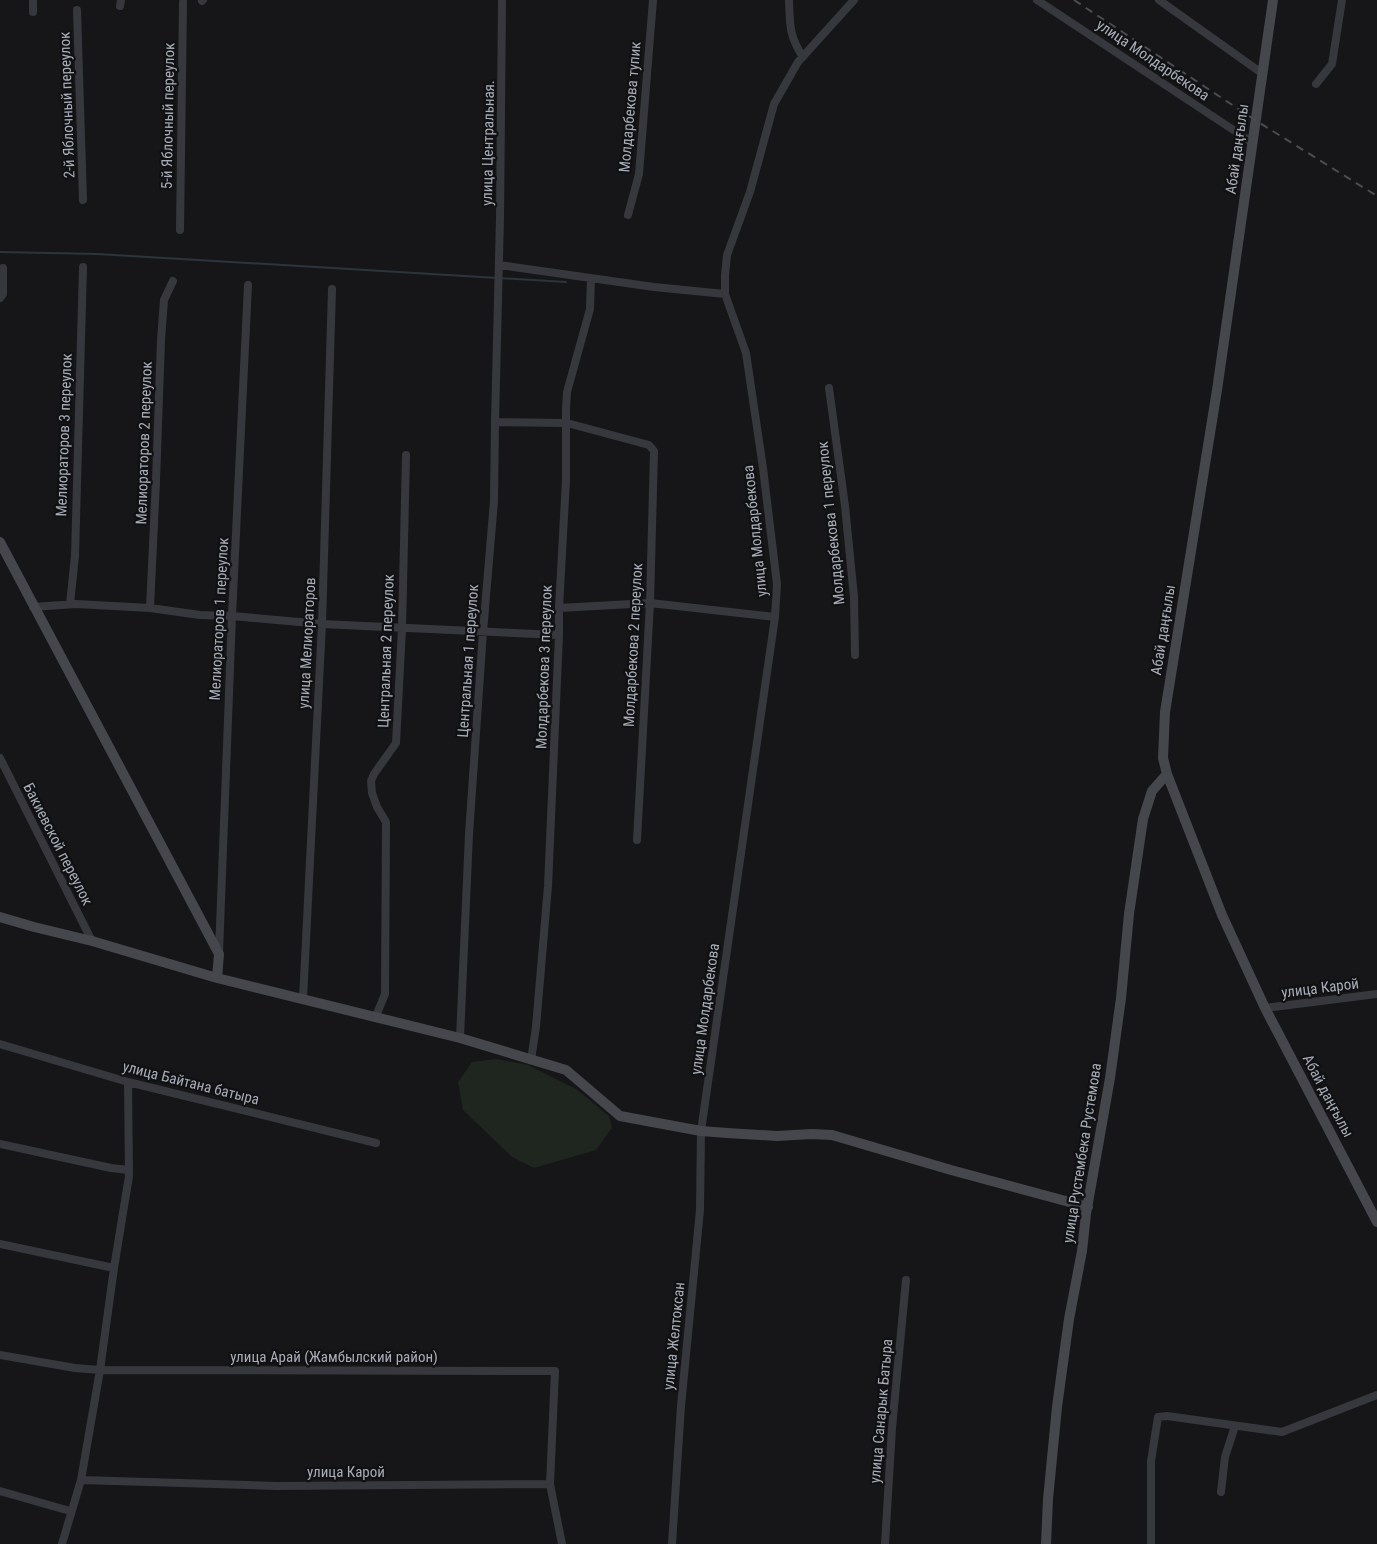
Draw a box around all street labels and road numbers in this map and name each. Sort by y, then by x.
street label: улица Молдарбекова [1093,16,1213,104]
street label: 2-й Яблочный переулок [55,31,79,179]
street label: Молдарбекова тупик [615,41,645,173]
street label: 5-й Яблочный переулок [158,43,178,189]
street label: улица Центральная. [478,80,498,206]
street label: Абай даңғылы [1222,103,1252,195]
street label: Мелиораторов 3 переулок [52,353,76,517]
street label: Мелиораторов 2 переулок [132,361,156,525]
street label: Молдарбекова 1 переулок [813,440,849,606]
street label: улица Молдарбекова [739,464,771,598]
street label: Мелиораторов 1 переулок [206,537,232,701]
street label: Молдарбекова 2 переулок [620,563,646,727]
street label: Центральная 2 переулок [374,574,398,728]
street label: улица Мелиораторов [295,577,319,709]
street label: Центральная 1 переулок [454,584,482,738]
street label: Абай даңғылы [1147,584,1179,676]
street label: Молдарбекова 3 переулок [532,585,556,749]
street label: Бакиевской переулок [19,780,97,908]
street label: улица Молдарбекова [687,942,723,1076]
street label: улица Карой [1280,974,1360,1002]
street label: Абай даңғылы [1299,1052,1357,1140]
street label: улица Байтана батыра [121,1057,261,1109]
street label: улица Рустембека Рустемова [1059,1062,1105,1244]
street label: улица Желтоксан [659,1281,689,1391]
street label: улица Санарык Батыра [866,1338,896,1484]
street label: улица Арай (Жамбылский район) [230,1348,438,1366]
street label: улица Карой [307,1463,385,1481]

